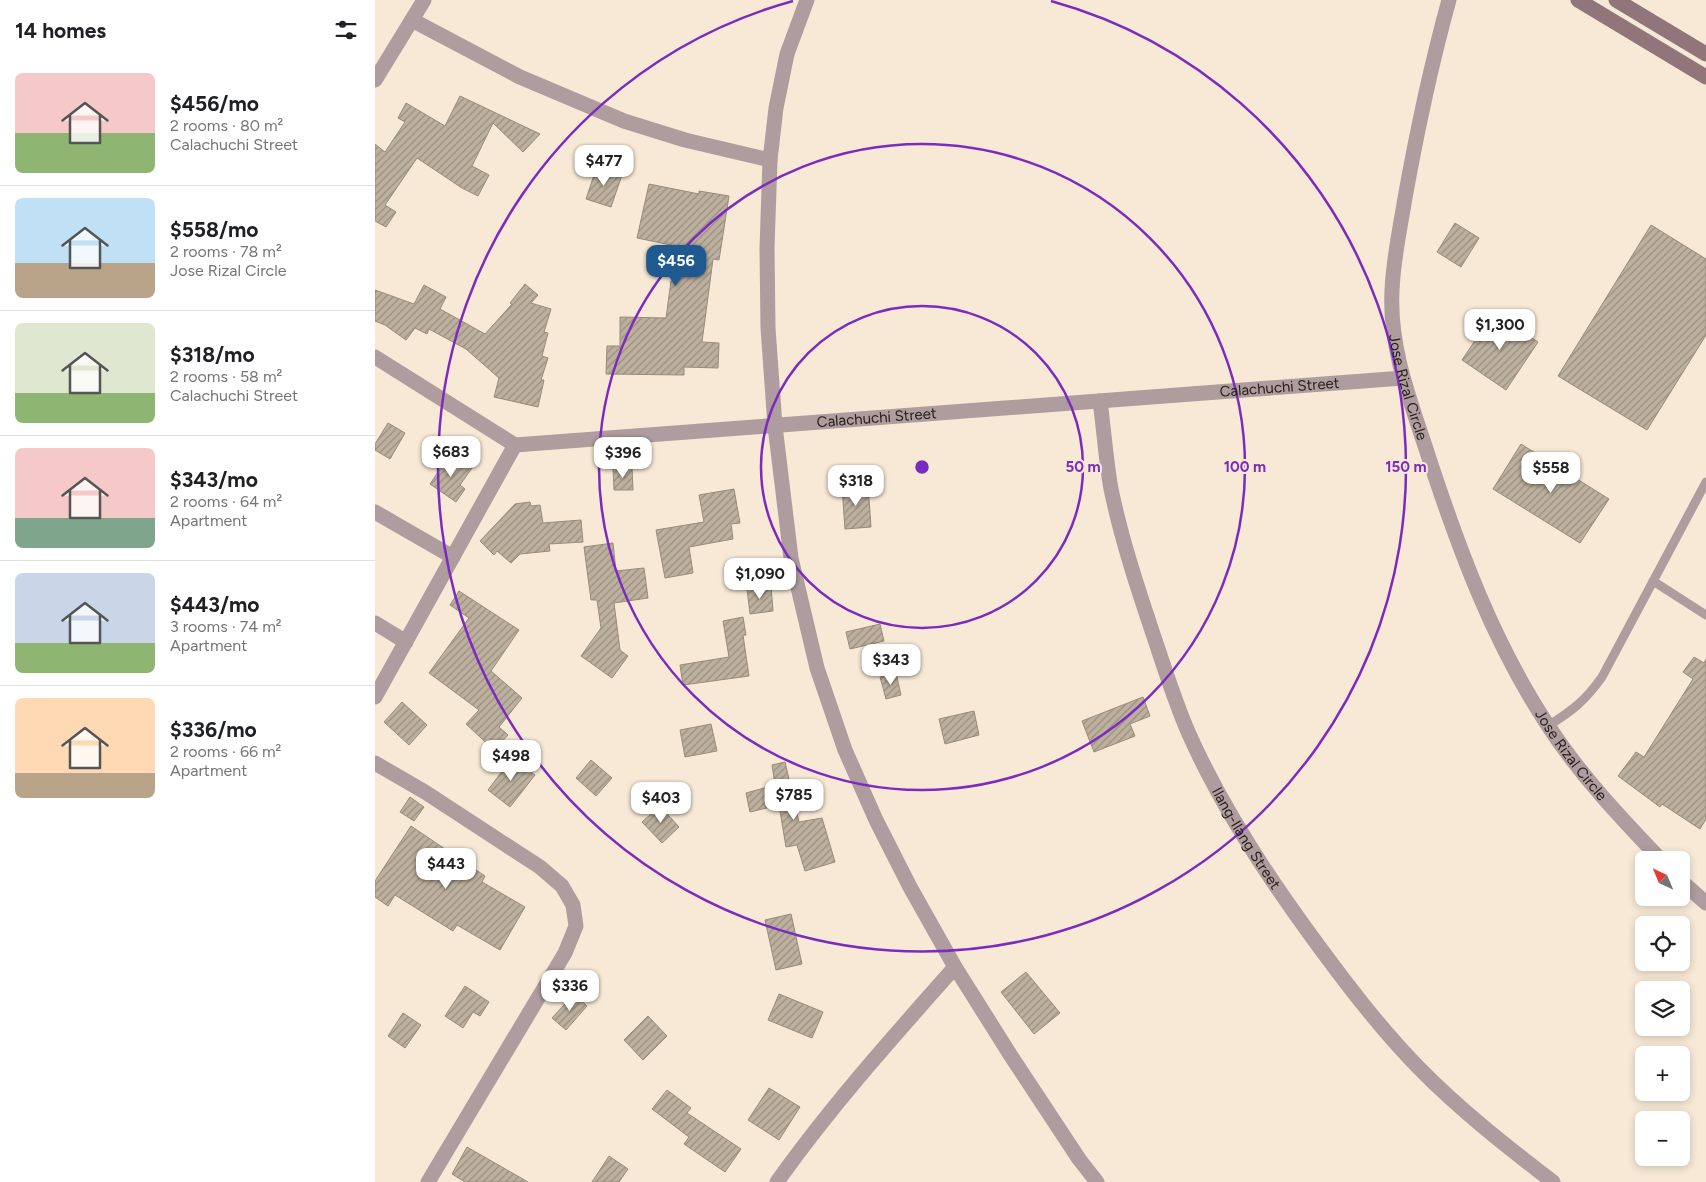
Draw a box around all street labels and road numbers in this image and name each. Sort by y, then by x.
street label: Jose Rizal Circle [1385,333,1431,443]
street label: Calachuchi Street [1219,374,1340,401]
street label: Calachuchi Street [816,404,937,431]
street label: Jose Rizal Circle [1531,706,1611,804]
street label: Ilang-Ilang Street [1208,784,1285,893]

